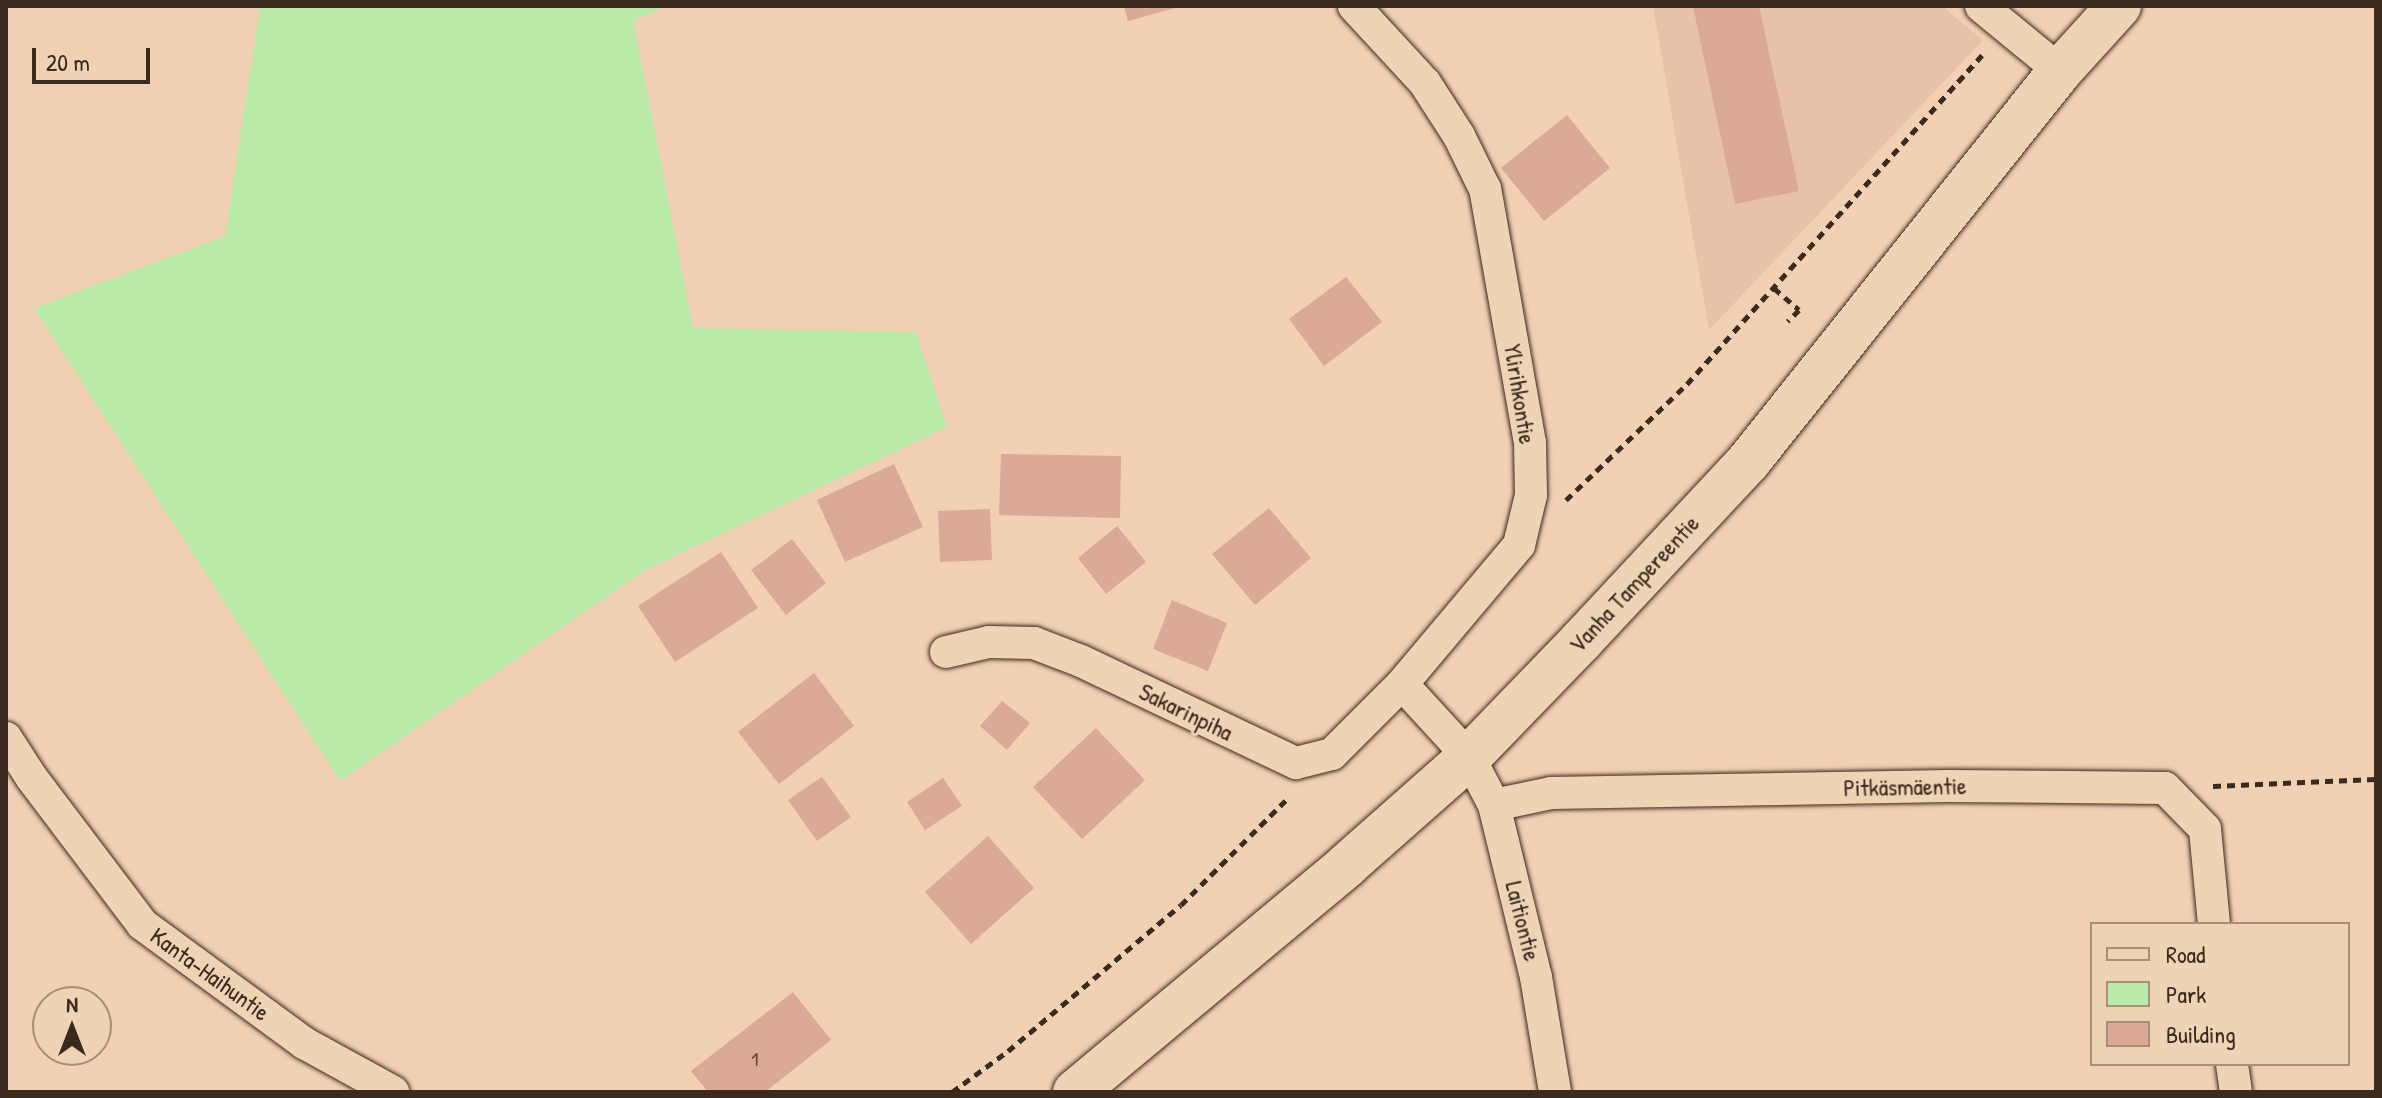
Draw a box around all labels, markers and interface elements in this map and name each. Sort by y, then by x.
scale bar [36,32,154,82]
text: 20 m [46,46,90,78]
street label: Ylirihkontie [1498,342,1542,446]
street label: Vanha Tampereentie [1563,509,1705,659]
street label: Sakarinpiha [1135,677,1237,747]
street label: Pitkäsmäentie [1843,772,1967,802]
street label: Laitiontie [1499,878,1547,964]
street label: Kanta-Haihuntie [145,921,275,1027]
legend [2090,922,2350,1066]
text: Road [2166,938,2205,970]
text: Park [2166,978,2206,1010]
north arrow [32,986,112,1066]
text: N [66,989,78,1019]
text: Building [2166,1018,2236,1050]
house number: 1 [751,1046,759,1070]

